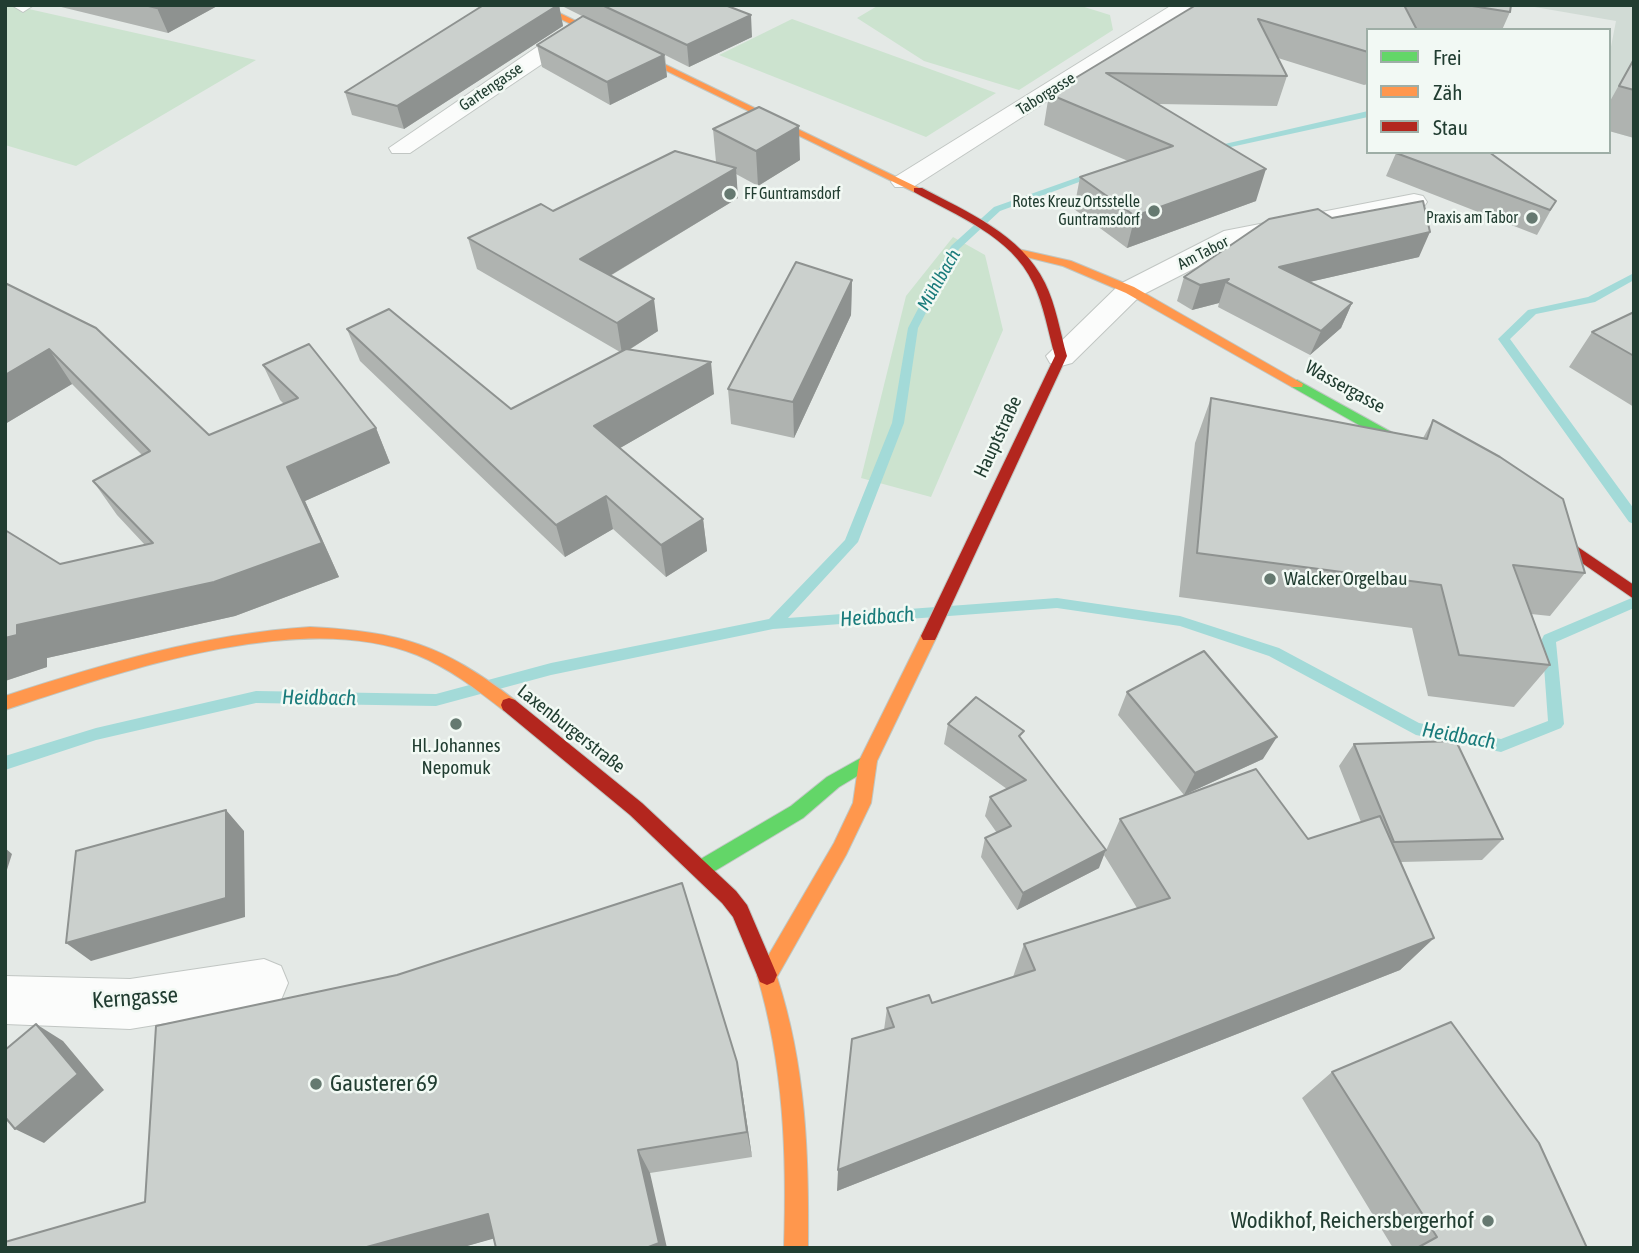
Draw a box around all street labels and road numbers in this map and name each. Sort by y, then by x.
street label: Gartengasse [456,59,526,115]
street label: Taborgasse [1013,69,1079,119]
street label: Am Tabor [1174,232,1232,274]
street label: Wassergasse [1301,356,1389,418]
street label: Hauptstraße [969,393,1027,481]
street label: Laxenburgerstraße [513,680,629,778]
street label: Kerngasse [91,981,179,1015]

